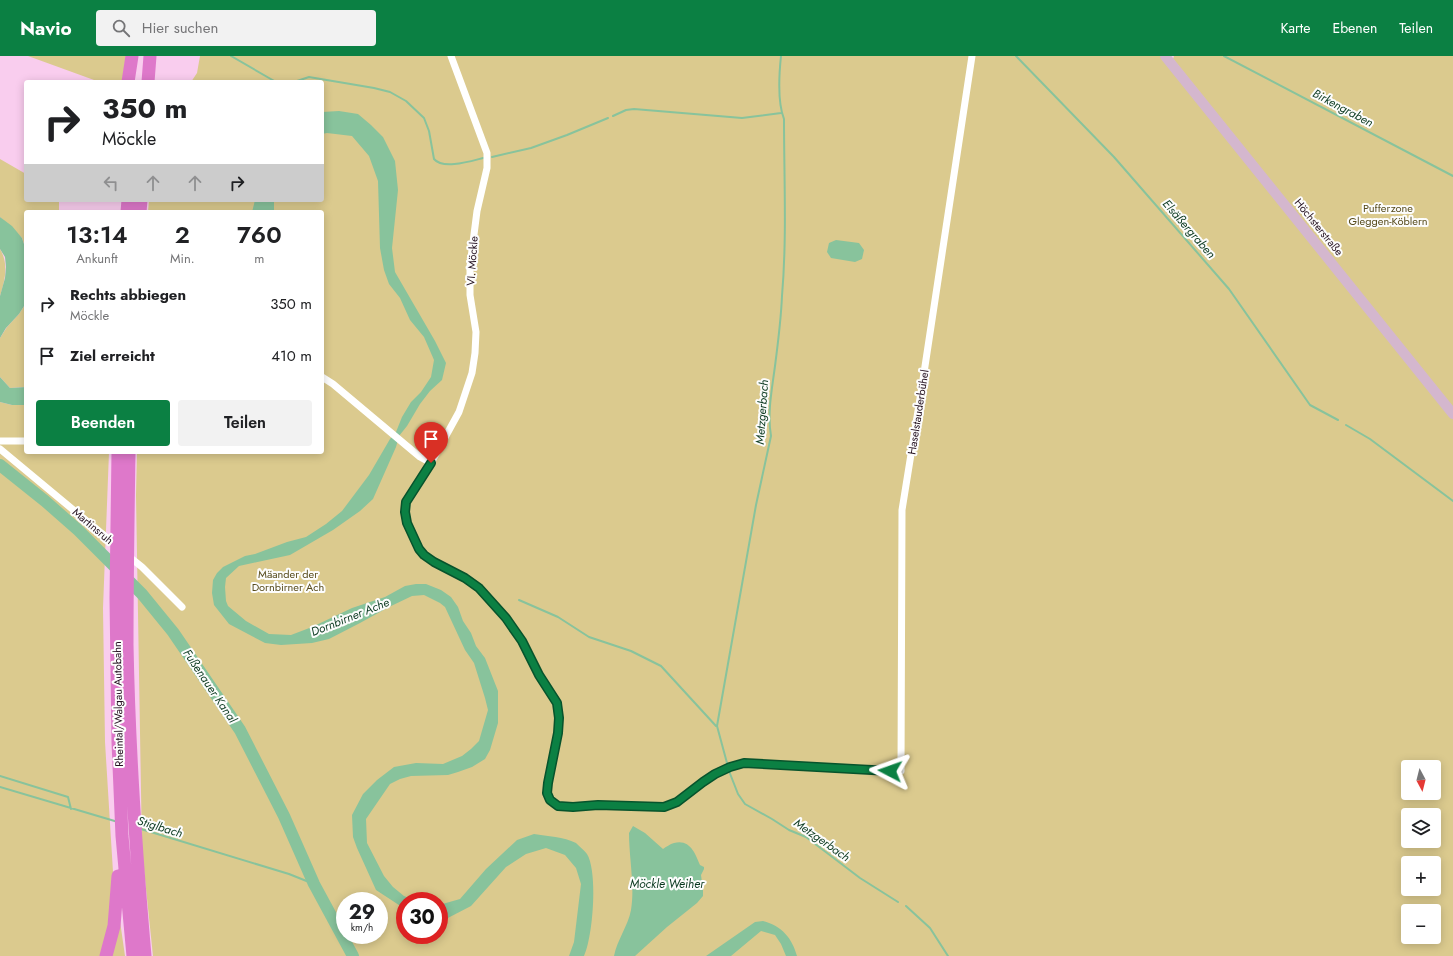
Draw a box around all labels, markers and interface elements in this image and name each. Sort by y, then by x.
search box [96,10,376,46]
text: Navio [20,15,72,42]
icon: search [110,17,132,39]
text: Hier suchen [142,17,218,39]
text: Karte [1280,18,1310,38]
text: Ebenen [1332,18,1377,38]
text: Teilen [1399,18,1433,38]
water label: Birkengraben [1309,84,1377,132]
text: 350 m [102,88,187,129]
icon: right [36,96,88,148]
text: Möckle [102,126,156,152]
icon: left [100,172,122,194]
icon: ahead [142,172,164,194]
icon: ahead [184,172,206,194]
icon: right [226,172,248,194]
street label: Höchsterstraße [1291,195,1347,259]
water label: Elsäßergraben [1158,196,1220,262]
park label: Pufferzone Gleggen-Köblern [1349,200,1427,229]
text: 13:14 [66,217,128,252]
text: 2 [175,217,190,252]
text: 760 [237,217,282,252]
street label: VI. Möckle [462,235,482,286]
text: Ankunft [76,249,118,268]
text: Min. [170,249,195,268]
text: m [254,249,264,268]
text: Rechts abbiegen [70,284,186,306]
icon: right [36,293,58,315]
text: 350 m [270,293,312,315]
text: Möckle [70,306,109,325]
icon: arrive [36,345,58,367]
text: Ziel erreicht [70,345,155,367]
text: 410 m [271,345,312,367]
street label: Haselstauderbühel [903,368,933,456]
water label: Metzgerbach [751,379,773,445]
button: Beenden [36,400,170,446]
button: Teilen [178,400,312,446]
pin [414,422,448,463]
icon: arrive [420,428,442,450]
street label: Martinsruh [69,504,117,548]
park label: Mäander der Dornbirner Ach [252,566,324,595]
water label: Dornbirner Ache [308,593,392,641]
street label: Rheintal/Walgau Autobahn [109,641,127,767]
water label: Fußenauer Kanal [179,646,242,728]
position arrow [869,750,911,792]
north arrow [1401,760,1441,800]
map controls [1401,760,1441,944]
button: layers [1401,808,1441,848]
water label: Stiglbach [135,812,185,842]
water label: Metzgerbach [790,814,854,866]
button: + [1401,856,1441,896]
water label: Möckle Weiher [630,875,705,893]
speed limit sign: 30 [396,892,448,944]
text: 29 [349,898,375,927]
button: − [1401,904,1441,944]
text: km/h [351,920,373,935]

